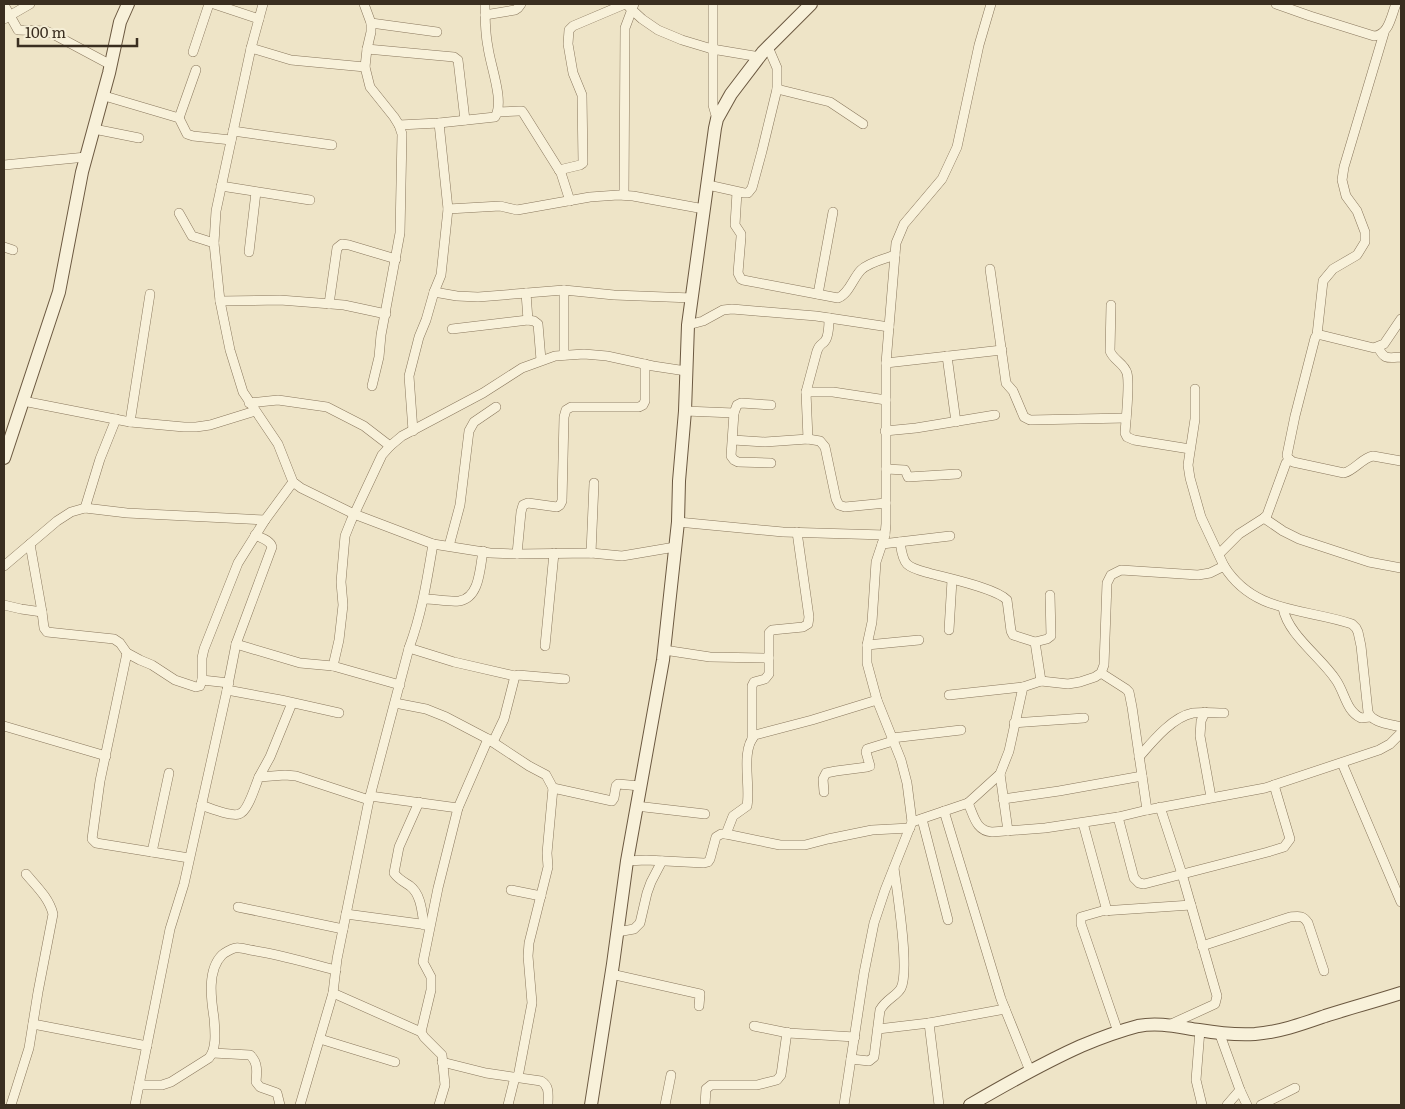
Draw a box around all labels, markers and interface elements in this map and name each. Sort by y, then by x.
scale bar [18,15,136,47]
text: 100 m [25,20,66,43]

